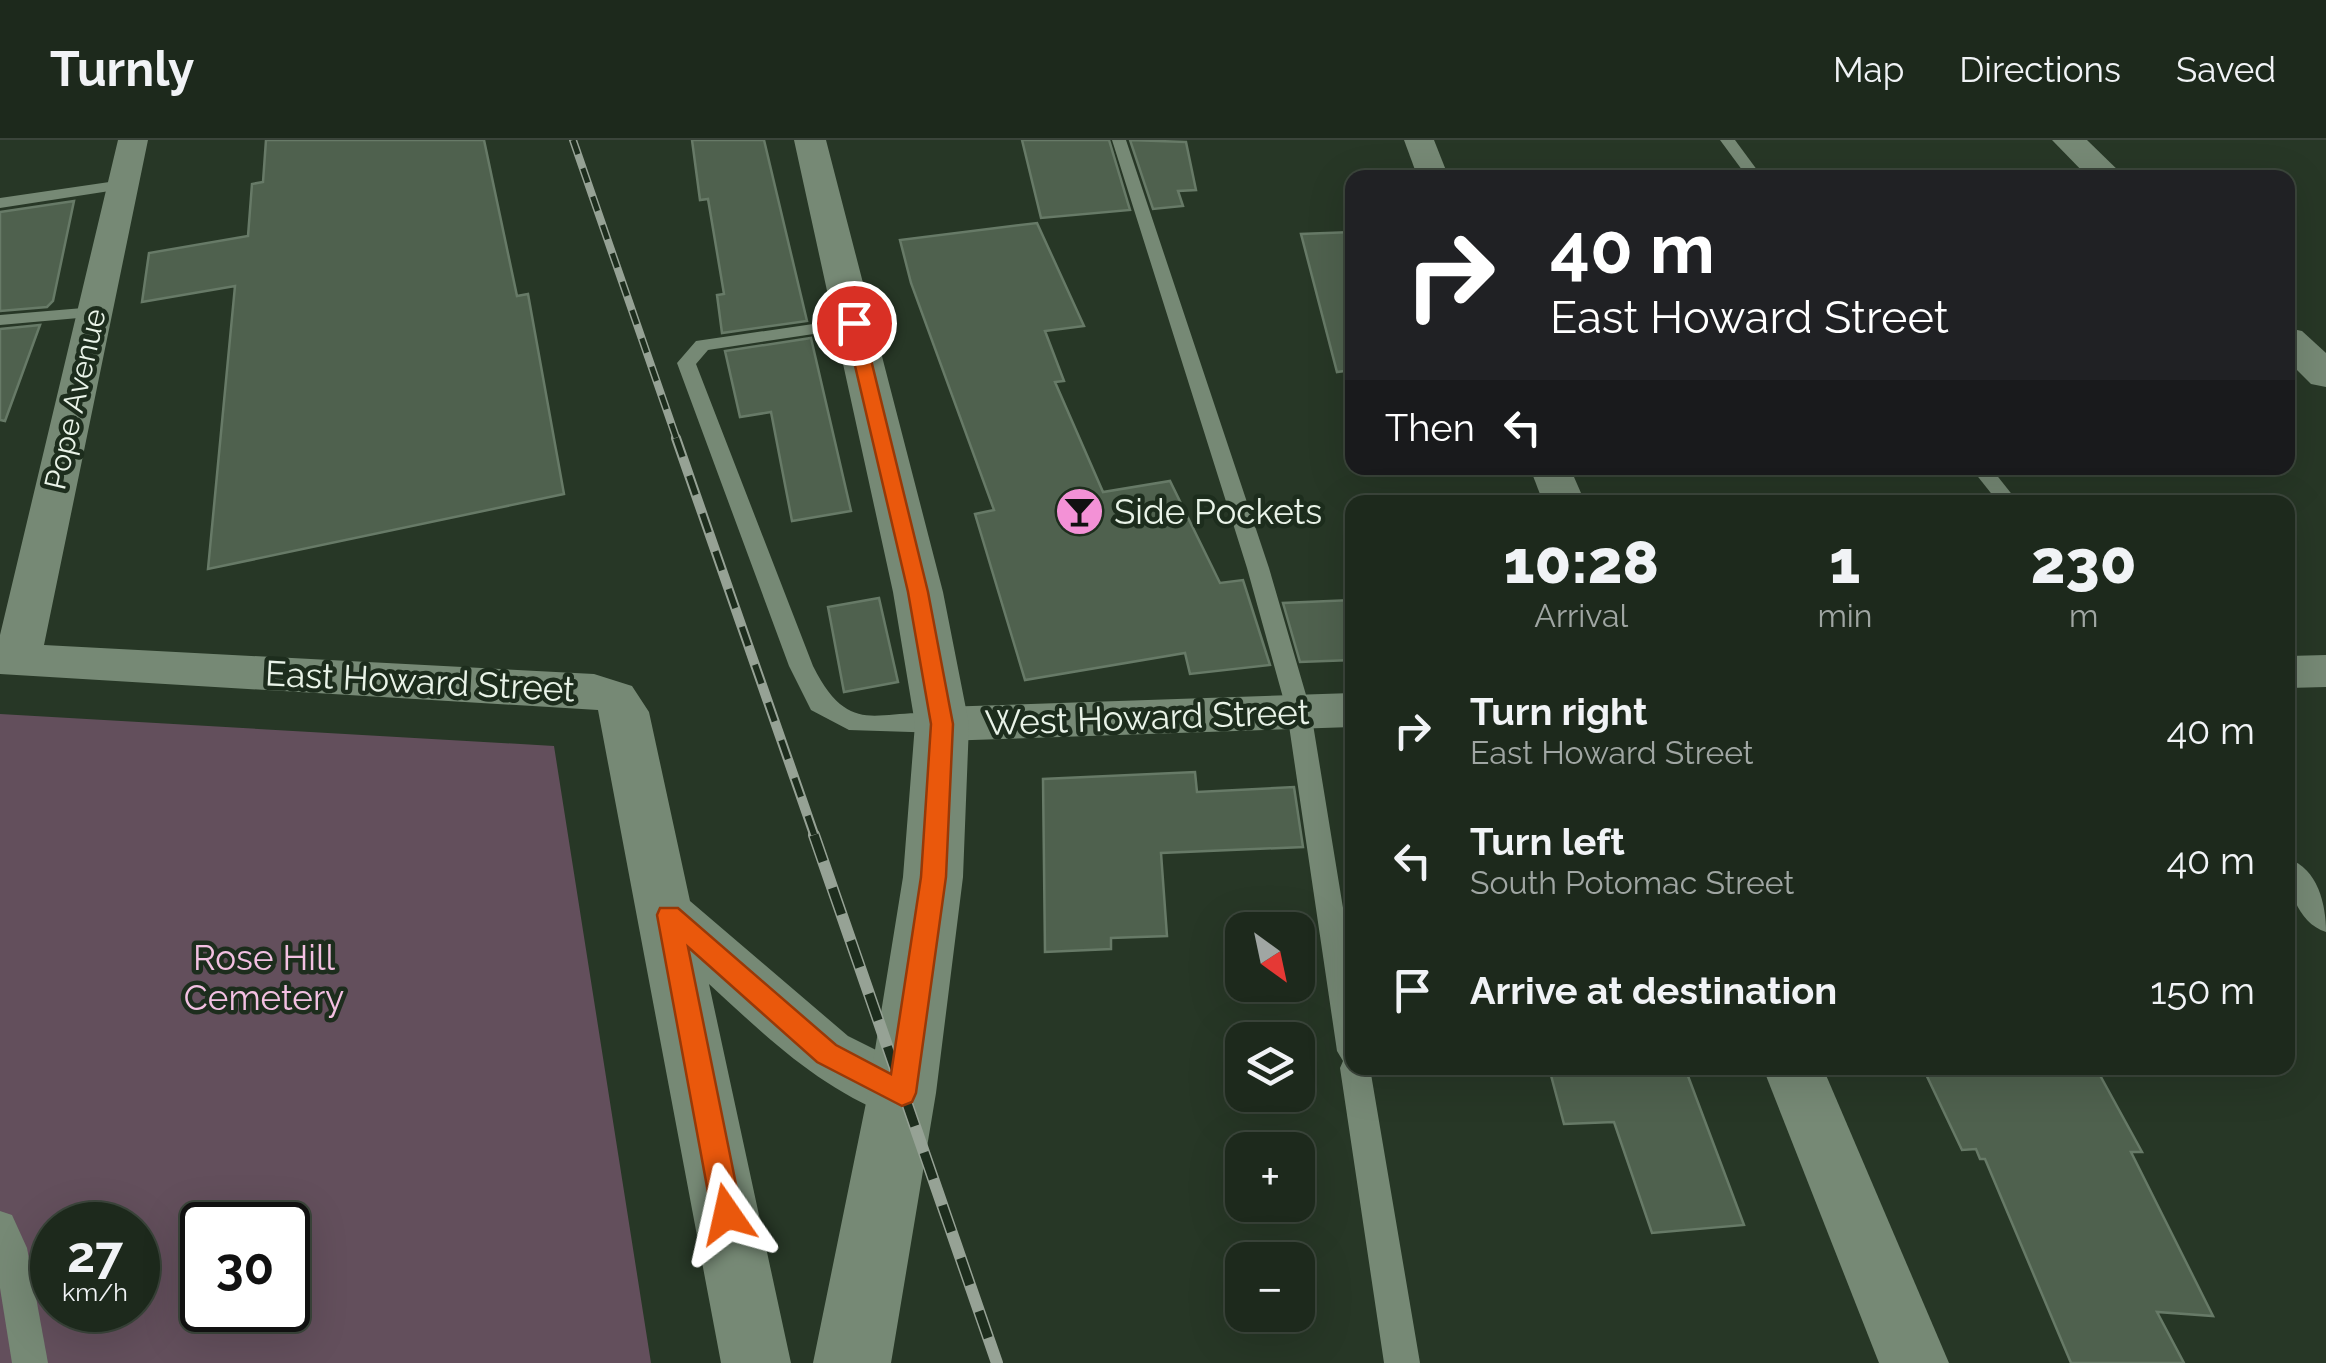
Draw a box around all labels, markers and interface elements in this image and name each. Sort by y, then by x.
text: Turnly [50,41,195,97]
text: Map [1833,49,1904,90]
text: Directions [1959,49,2121,90]
text: Saved [2176,49,2276,90]
text: 40 m [1550,207,1715,289]
icon: right [1385,210,1515,340]
pin [812,281,897,366]
text: East Howard Street [1550,291,1949,344]
icon: arrive [827,296,882,351]
street label: Pope Avenue [37,305,113,493]
icon: left [1495,400,1550,455]
text: Then [1385,405,1475,450]
bar icon: Side Pockets [1053,485,1105,537]
place label: Side Pockets [1114,491,1322,532]
text: 10:28 [1503,527,1659,597]
text: 1 [1829,527,1860,597]
text: 230 [2031,527,2137,597]
text: Arrival [1534,597,1628,634]
text: min [1817,597,1872,634]
text: m [2069,597,2098,634]
street label: East Howard Street [264,652,576,710]
text: Turn right [1470,689,1647,734]
street label: West Howard Street [984,691,1310,743]
icon: right [1385,703,1440,758]
text: 40 m [2166,708,2255,753]
text: East Howard Street [1470,734,1754,771]
text: Turn left [1470,819,1625,864]
icon: left [1385,833,1440,888]
text: 40 m [2166,838,2255,883]
text: South Potomac Street [1470,864,1794,901]
north arrow [1225,912,1315,1002]
map controls [1225,912,1315,1332]
park label: Rose Hill Cemetery [184,937,344,1018]
icon: arrive [1385,963,1440,1018]
text: Arrive at destination [1470,968,1837,1013]
text: 150 m [2150,968,2255,1013]
button: layers [1225,1022,1315,1112]
button: + [1225,1132,1315,1222]
position arrow [675,1162,779,1266]
speed limit sign: 30 [180,1202,310,1332]
text: 27 [67,1225,123,1284]
button: − [1225,1242,1315,1332]
text: km/h [62,1277,128,1307]

